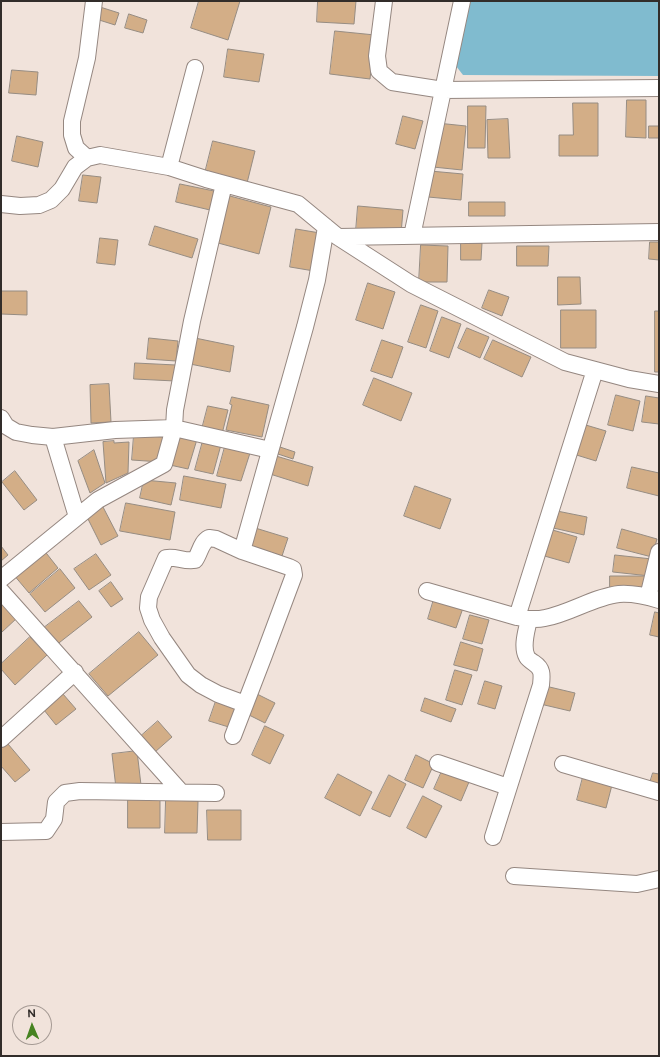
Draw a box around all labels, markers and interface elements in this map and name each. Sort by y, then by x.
north arrow [12,1005,52,1045]
text: N [27,1007,36,1020]

